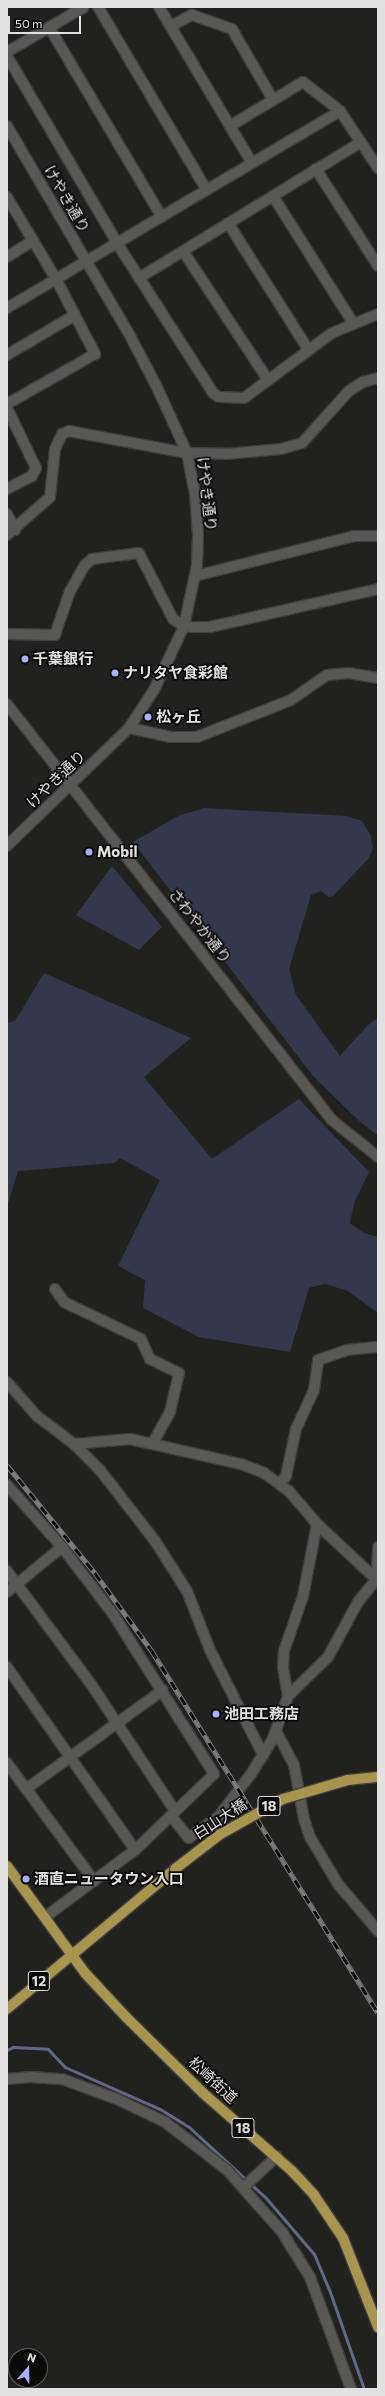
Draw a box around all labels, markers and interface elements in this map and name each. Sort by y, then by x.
scale bar [10,8,83,34]
text: 50 m [15,16,43,30]
street label: けやき通り [40,162,94,236]
street label: けやき通り [193,456,221,532]
place label: 千葉銀行 [33,650,93,668]
marker: 千葉銀行 [20,654,30,664]
place label: ナリタヤ食彩館 [123,664,228,682]
marker: ナリタヤ食彩館 [110,668,120,678]
place label: 松ヶ丘 [156,708,201,726]
marker: 松ヶ丘 [143,712,153,722]
street label: けやき通り [23,746,89,812]
place label: Mobil [97,843,137,861]
marker: Mobil [84,847,94,857]
street label: さわやか通り [165,885,235,967]
place label: 池田工務店 [224,1705,299,1723]
marker: 池田工務店 [211,1709,221,1719]
road number: 18 [257,1794,281,1818]
street label: 白山大橋 [190,1795,250,1843]
place label: 酒直ニュータウン入口 [34,1870,184,1888]
marker: 酒直ニュータウン入口 [21,1874,31,1884]
road number: 12 [27,1969,51,1993]
street label: 松崎街道 [185,2053,241,2107]
road number: 18 [231,2116,255,2140]
north arrow [8,2348,48,2388]
text: N [26,2350,38,2365]

